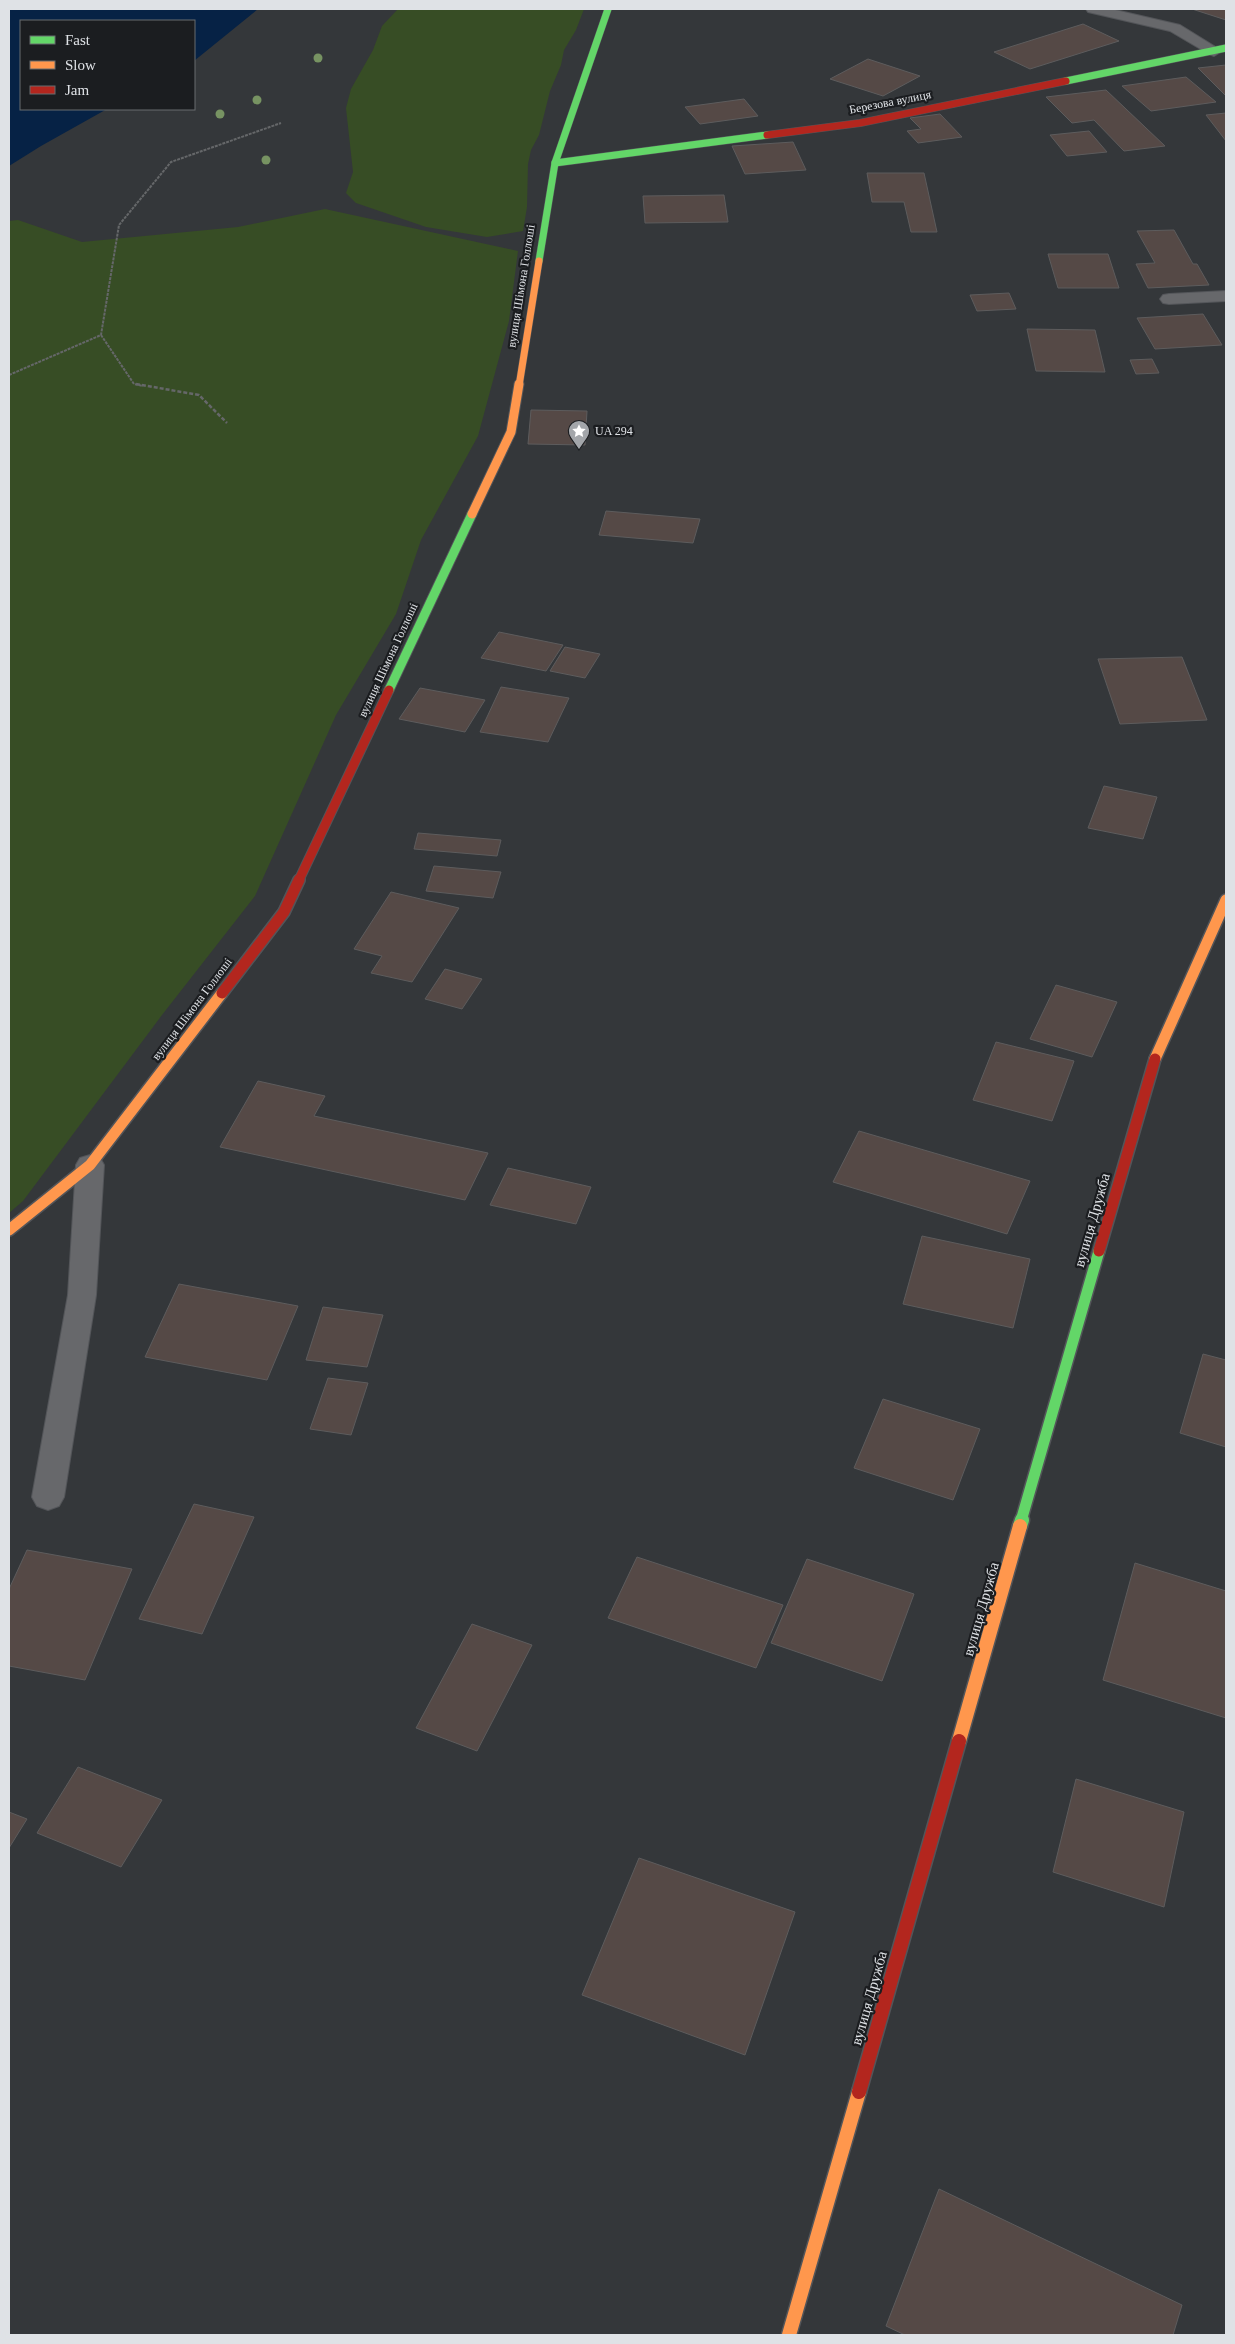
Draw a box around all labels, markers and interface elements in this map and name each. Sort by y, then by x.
legend [20,20,195,110]
text: Fast [65,32,91,48]
text: Slow [65,57,96,73]
text: Jam [65,82,89,98]
street label: Березова вулиця [848,87,933,117]
street label: вулиця Шімона Голлоші [504,223,538,348]
place icon: UA 294 [567,419,591,450]
place label: UA 294 [595,424,633,438]
street label: вулиця Шімона Голлоші [355,600,421,719]
street label: вулиця Шімона Голлоші [149,955,235,1063]
street label: вулиця Дружба [1071,1171,1113,1269]
street label: вулиця Дружба [960,1560,1002,1658]
street label: вулиця Дружба [848,1949,890,2047]

